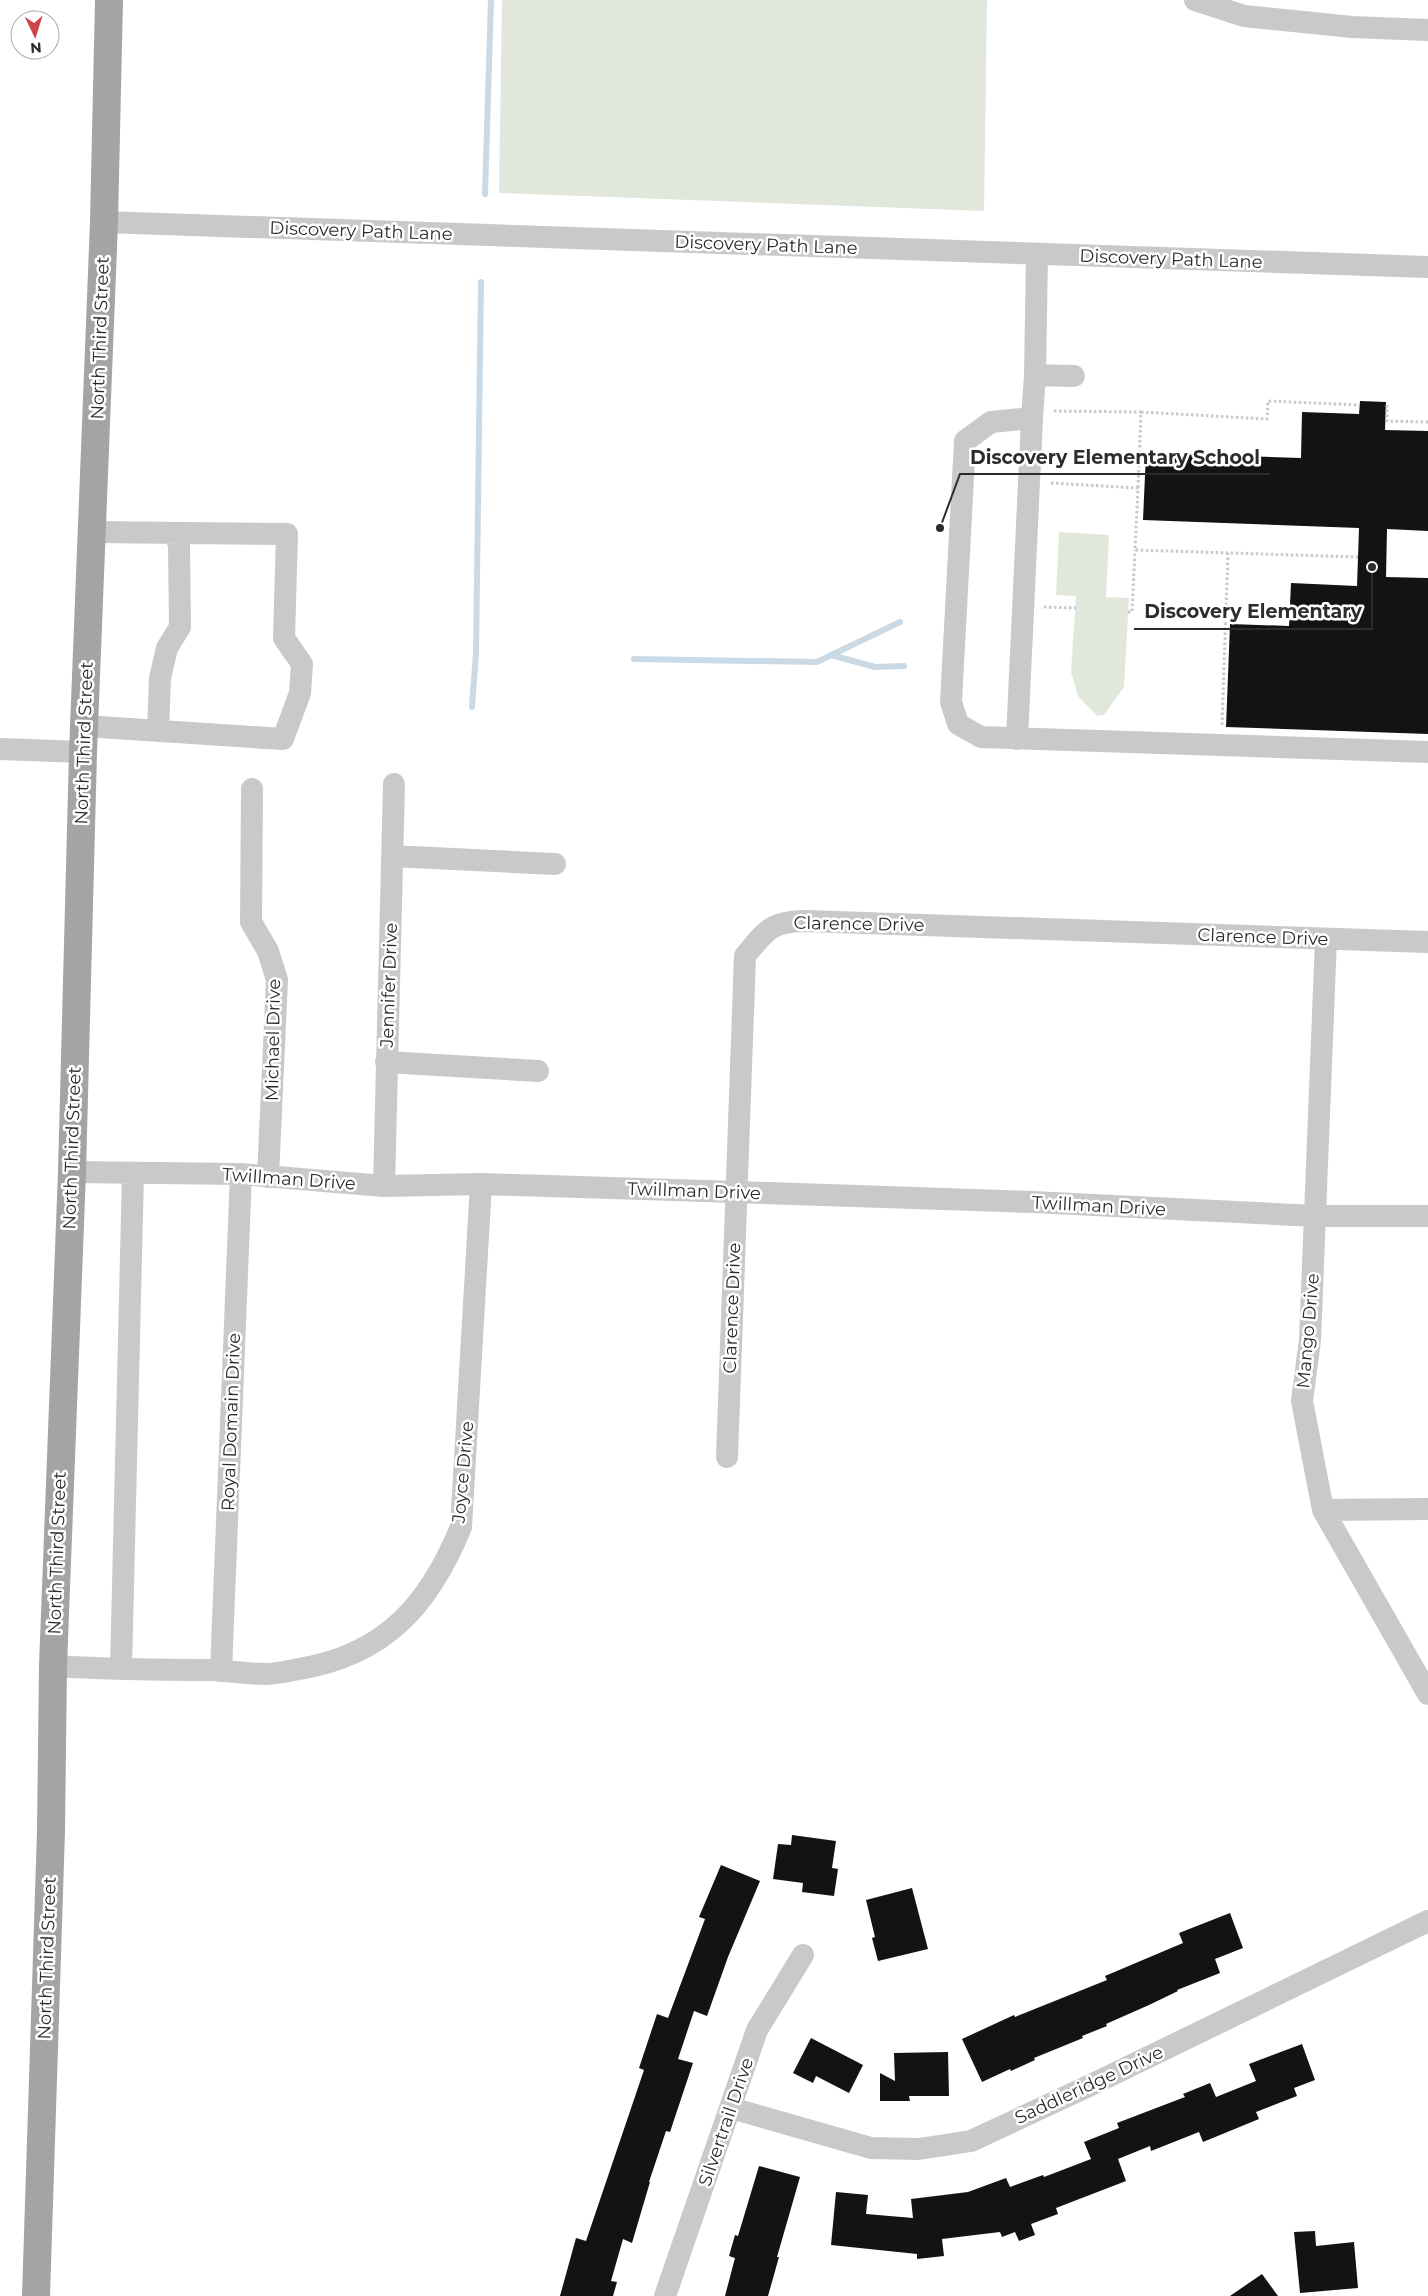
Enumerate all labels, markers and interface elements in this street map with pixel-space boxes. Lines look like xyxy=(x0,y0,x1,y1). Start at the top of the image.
north arrow xyxy=(10,10,60,60)
text: N xyxy=(30,39,42,57)
street label: Discovery Path Lane xyxy=(269,217,453,245)
street label: Discovery Path Lane xyxy=(674,231,858,259)
street label: Discovery Path Lane xyxy=(1079,245,1263,273)
street label: North Third Street xyxy=(86,256,114,420)
callout: Discovery Elementary School xyxy=(960,440,1270,474)
text: Discovery Elementary School xyxy=(970,446,1260,469)
callout: Discovery Elementary xyxy=(1134,595,1372,629)
text: Discovery Elementary xyxy=(1144,600,1362,623)
street label: North Third Street xyxy=(70,661,98,825)
street label: Clarence Drive xyxy=(793,912,925,936)
street label: Jennifer Drive xyxy=(376,922,402,1049)
street label: Clarence Drive xyxy=(1197,924,1329,950)
street label: Michael Drive xyxy=(261,979,285,1101)
street label: North Third Street xyxy=(58,1066,86,1230)
street label: Twillman Drive xyxy=(221,1163,357,1195)
street label: Twillman Drive xyxy=(627,1178,761,1204)
street label: Twillman Drive xyxy=(1032,1192,1167,1220)
street label: Clarence Drive xyxy=(719,1242,745,1374)
street label: Mango Drive xyxy=(1292,1272,1324,1389)
street label: Royal Domain Drive xyxy=(217,1332,245,1512)
street label: Joyce Drive xyxy=(447,1420,478,1525)
street label: North Third Street xyxy=(43,1471,71,1635)
street label: North Third Street xyxy=(33,1876,61,2040)
street label: Saddleridge Drive xyxy=(1011,2041,1167,2129)
street label: Silvertrail Drive xyxy=(694,2055,758,2189)

